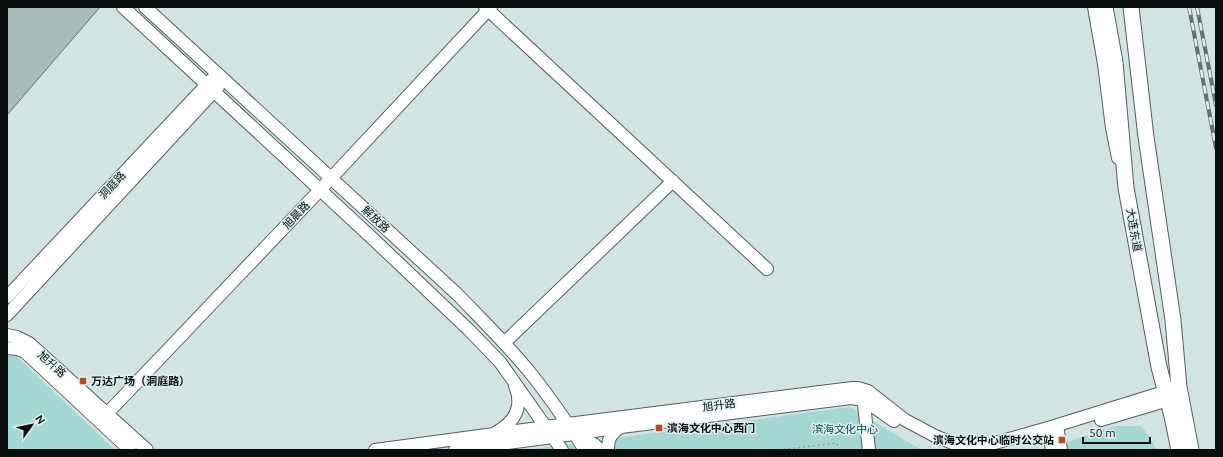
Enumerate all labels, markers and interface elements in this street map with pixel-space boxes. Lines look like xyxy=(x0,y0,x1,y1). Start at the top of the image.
street label: 洞庭路 xyxy=(96,169,128,201)
street label: 旭晨路 xyxy=(280,199,312,231)
street label: 解放路 xyxy=(360,203,392,235)
street label: 大连东道 xyxy=(1124,207,1144,253)
street label: 旭升路 xyxy=(36,349,68,379)
place label: 万达广场（洞庭路） xyxy=(91,375,190,387)
marker: 万达广场（洞庭路） xyxy=(78,376,88,386)
street label: 旭升路 xyxy=(702,397,736,413)
north arrow xyxy=(12,405,52,445)
text: N xyxy=(33,413,48,426)
scale bar xyxy=(1083,419,1150,445)
place label: 滨海文化中心西门 xyxy=(667,422,755,434)
marker: 滨海文化中心西门 xyxy=(654,423,664,433)
park label: 滨海文化中心 xyxy=(812,423,878,435)
text: 50 m xyxy=(1089,426,1116,439)
place label: 滨海文化中心临时公交站 xyxy=(933,434,1054,446)
marker: 滨海文化中心临时公交站 xyxy=(1057,435,1067,445)

